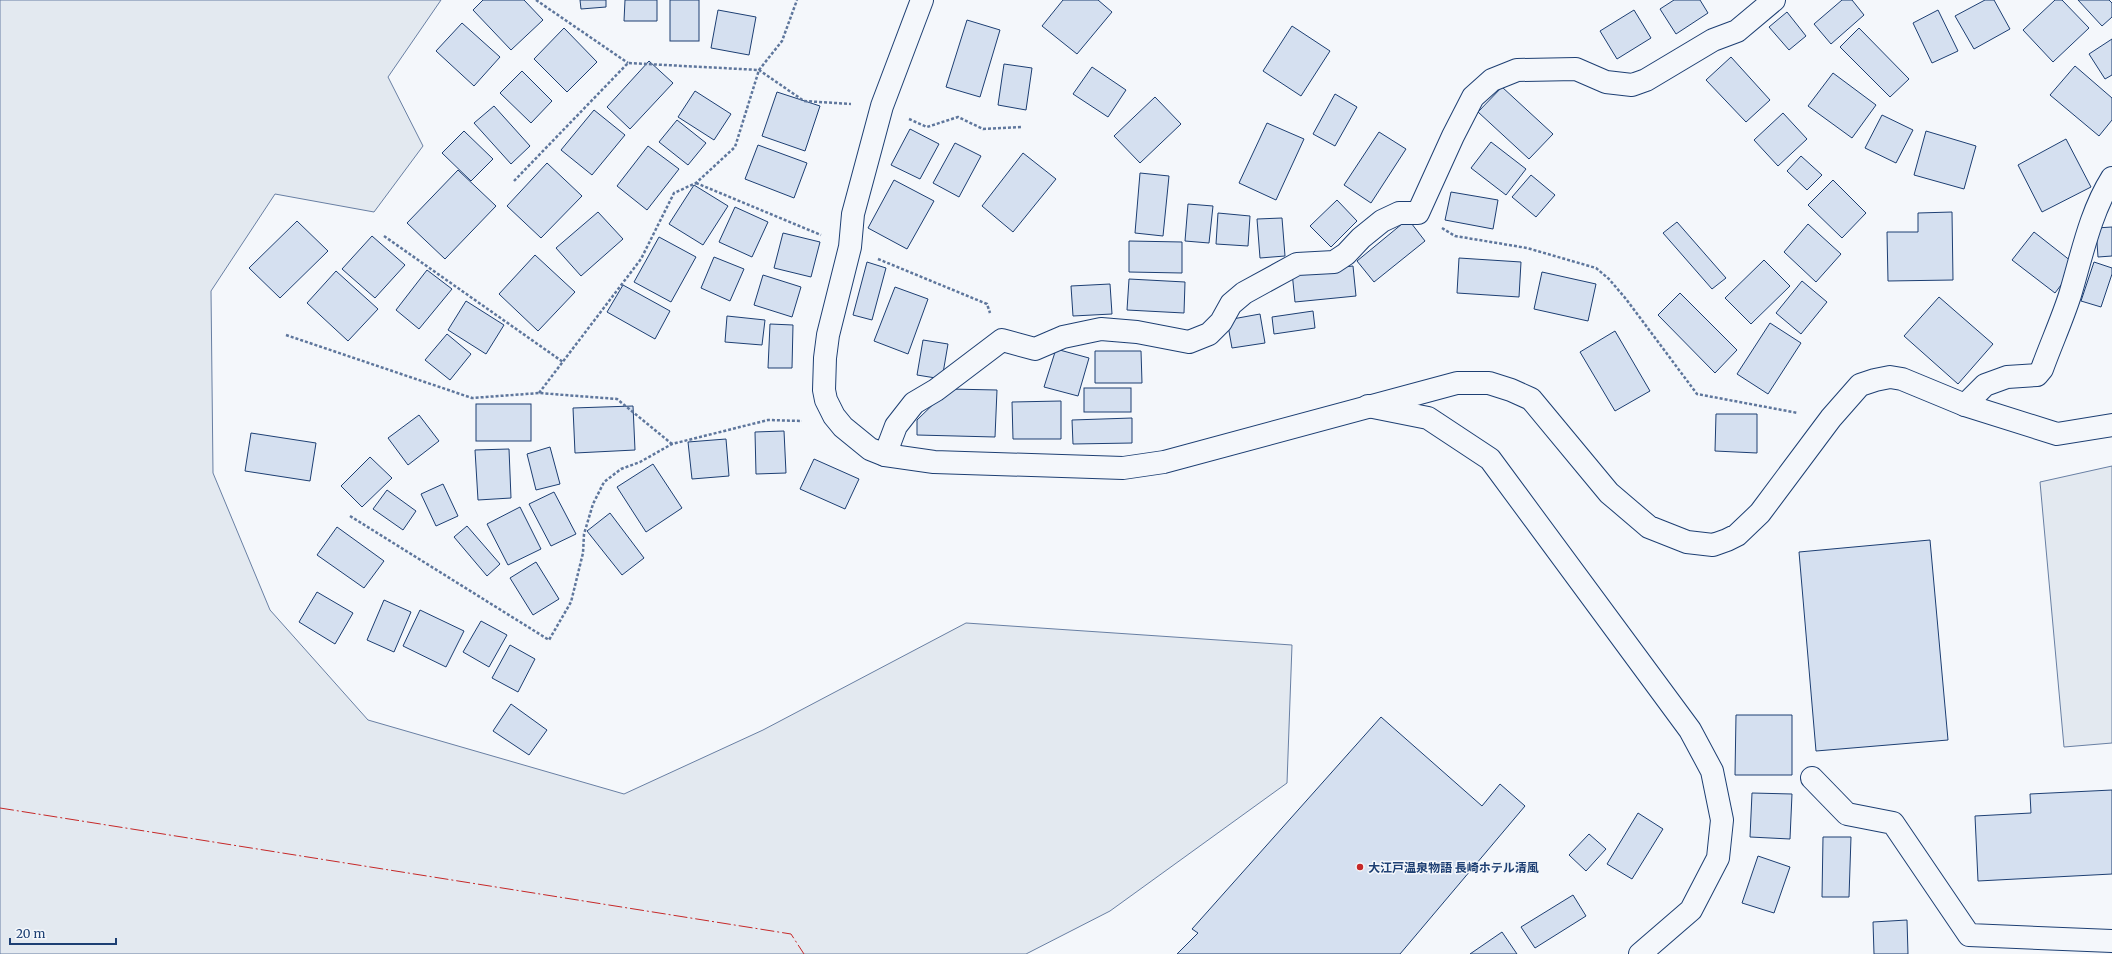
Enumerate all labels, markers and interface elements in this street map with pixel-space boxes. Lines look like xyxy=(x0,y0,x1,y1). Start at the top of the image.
place label: 大江戸温泉物語 長崎ホテル清風 xyxy=(1368,860,1539,875)
marker: 大江戸温泉物語 長崎ホテル清風 xyxy=(1355,862,1365,872)
scale bar xyxy=(10,920,116,946)
text: 20 m xyxy=(16,926,45,941)

